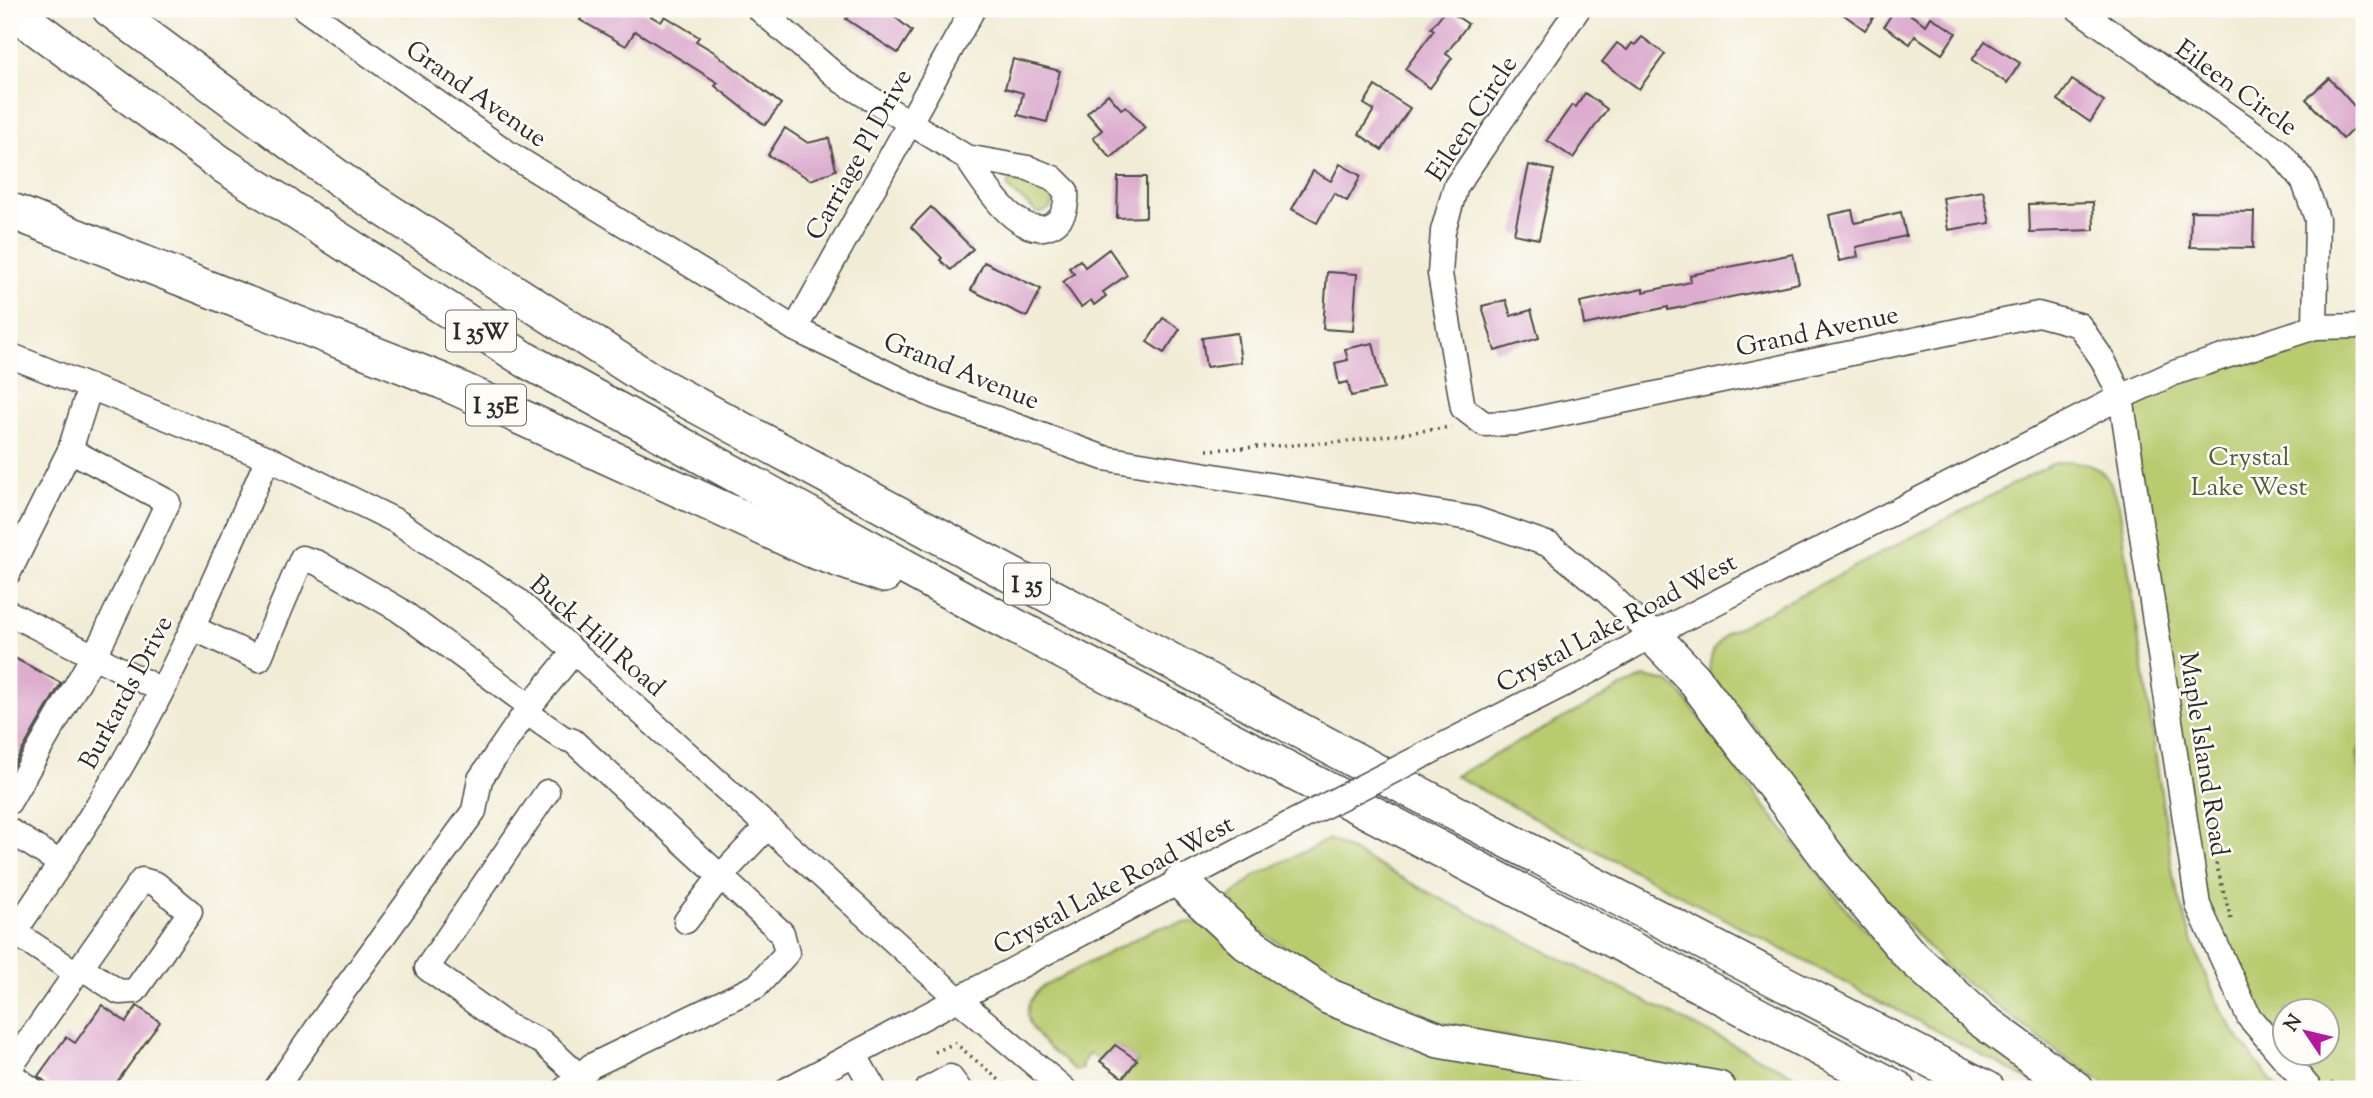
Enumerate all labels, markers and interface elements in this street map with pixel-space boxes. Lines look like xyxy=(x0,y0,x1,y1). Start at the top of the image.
street label: Eileen Circle xyxy=(2167,32,2304,146)
street label: Grand Avenue xyxy=(397,33,554,158)
street label: Eileen Circle xyxy=(1418,49,1528,190)
street label: Carriage Pl Drive xyxy=(798,63,923,248)
street label: Grand Avenue xyxy=(1733,297,1902,368)
road number: I 35W xyxy=(446,310,516,352)
street label: Grand Avenue xyxy=(878,324,1045,420)
road number: I 35E xyxy=(466,384,526,426)
park label: Crystal Lake West xyxy=(2191,440,2307,507)
street label: Crystal Lake Road West xyxy=(1490,545,1744,703)
road number: I 35 xyxy=(1004,564,1050,604)
street label: Buck Hill Road xyxy=(520,567,673,707)
street label: Burkards Drive xyxy=(71,610,183,777)
street label: Maple Island Road xyxy=(2168,650,2237,859)
street label: Crystal Lake Road West xyxy=(987,807,1241,965)
north arrow xyxy=(2272,996,2342,1066)
text: N xyxy=(2279,1010,2310,1038)

